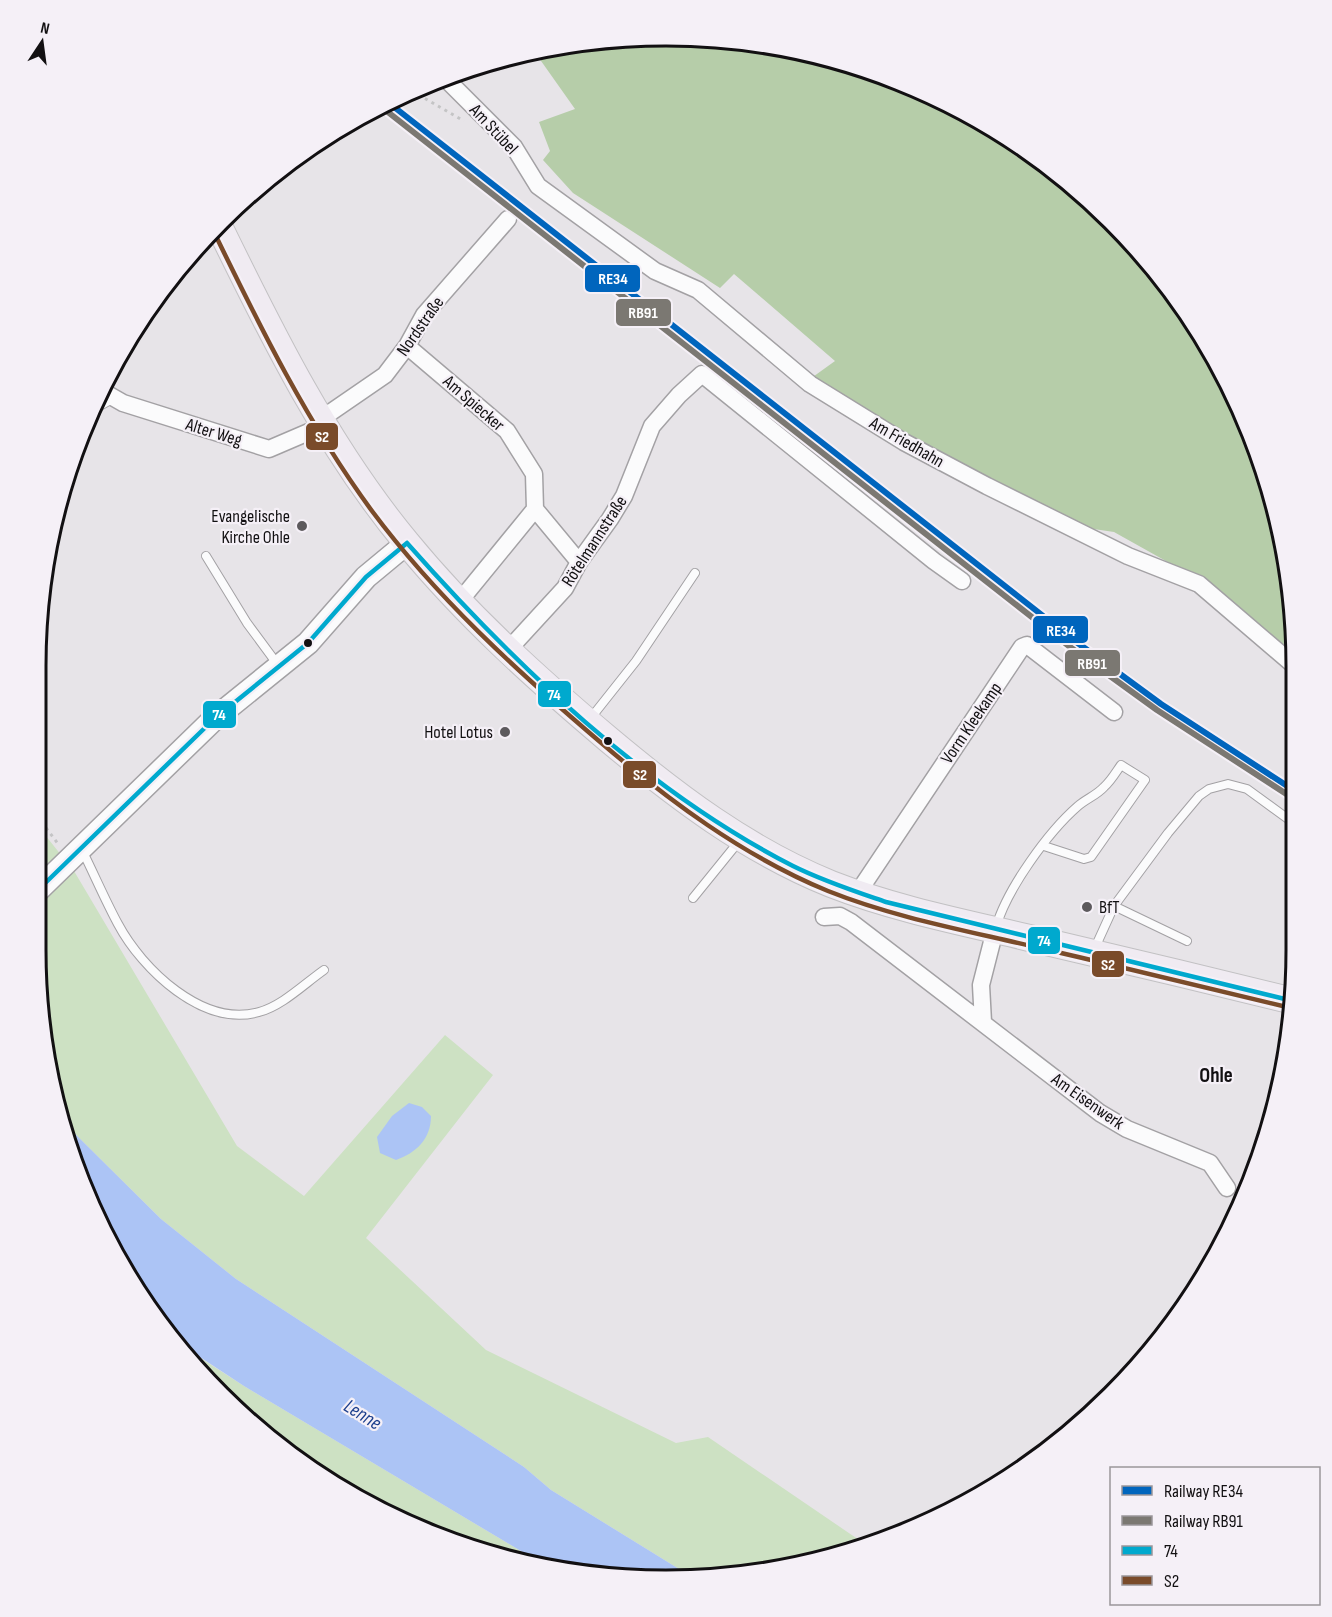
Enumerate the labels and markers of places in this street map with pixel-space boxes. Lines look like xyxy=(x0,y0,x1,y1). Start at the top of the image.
place label: Evangelische Kirche Ohle xyxy=(211,506,290,548)
marker: Evangelische Kirche Ohle xyxy=(295,519,309,533)
unlabelled marker xyxy=(302,637,314,649)
place label: Hotel Lotus xyxy=(424,722,493,743)
marker: Hotel Lotus xyxy=(498,725,512,739)
unlabelled marker xyxy=(602,735,614,747)
place label: BfT xyxy=(1099,897,1120,918)
marker: BfT xyxy=(1080,900,1094,914)

